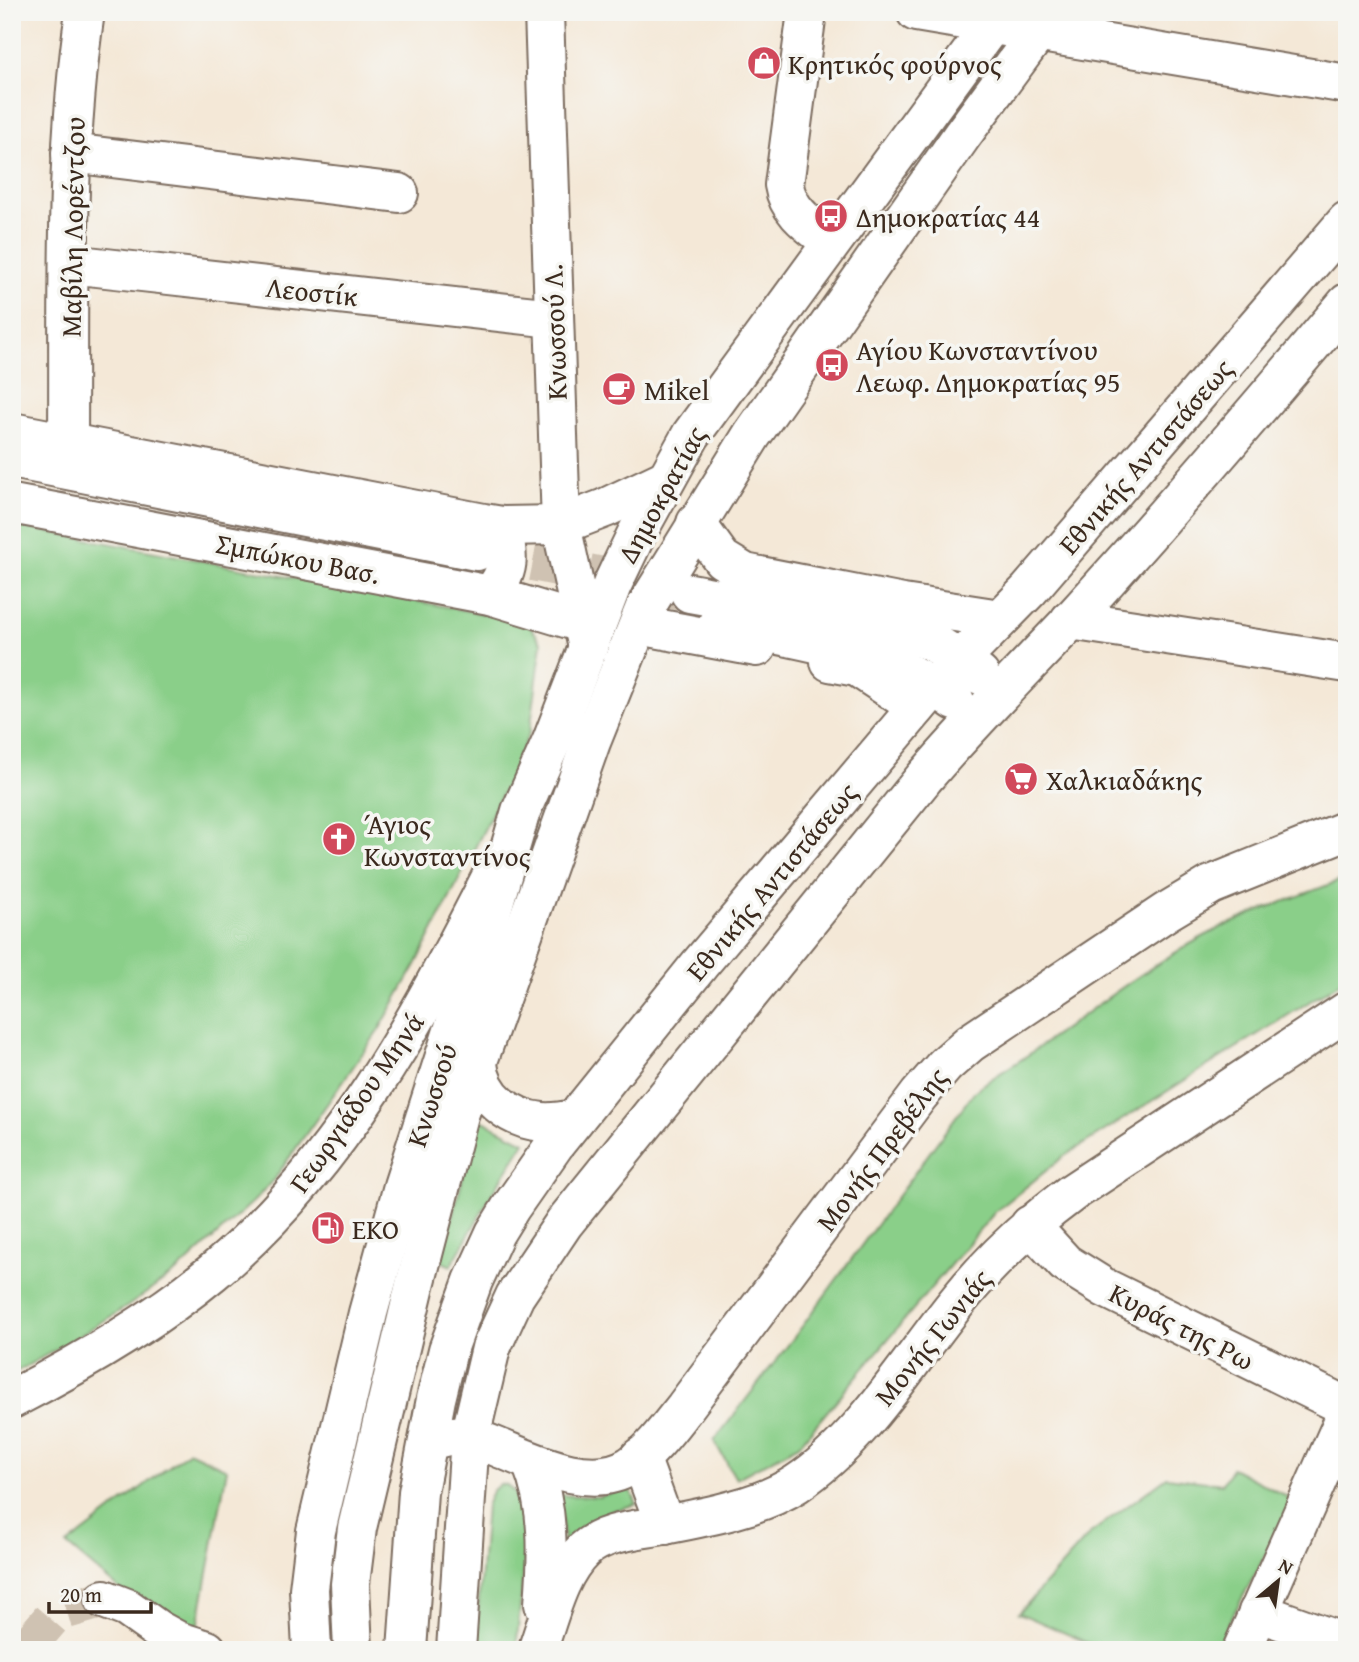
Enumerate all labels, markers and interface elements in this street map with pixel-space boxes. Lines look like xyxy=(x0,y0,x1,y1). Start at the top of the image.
place label: Κρητικός φούρνος xyxy=(788,43,1002,84)
shop icon: Κρητικός φούρνος xyxy=(745,44,783,82)
street label: Μαβίλη Λορέντζου xyxy=(50,116,94,338)
place label: Δημοκρατίας 44 xyxy=(856,196,1040,237)
bus stop icon: Δημοκρατίας 44 xyxy=(812,197,850,235)
street label: Κνωσσού Λ. xyxy=(531,263,577,401)
street label: Λεοστίκ xyxy=(264,266,361,316)
place label: Αγίου Κωνσταντίνου Λεωφ. Δημοκρατίας 95 xyxy=(856,329,1120,402)
bus stop icon: Αγίου Κωνσταντίνου Λεωφ. Δημοκρατίας 95 xyxy=(813,346,851,384)
street label: Εθνικής Αντιστάσεως xyxy=(1048,349,1242,563)
place label: Mikel xyxy=(644,369,710,410)
cafe icon: Mikel xyxy=(600,370,638,408)
street label: Δημοκρατίας xyxy=(606,418,716,570)
street label: Σμπώκου Βασ. xyxy=(213,522,383,594)
place label: Χαλκιαδάκης xyxy=(1046,759,1202,800)
supermarket icon: Χαλκιαδάκης xyxy=(1002,760,1040,798)
street label: Εθνικής Αντιστάσεως xyxy=(676,773,867,989)
place label: Άγιος Κωνσταντίνος xyxy=(364,803,531,876)
church icon: Άγιος Κωνσταντίνος xyxy=(320,820,358,858)
street label: Γεωργιάδου Μηνά xyxy=(278,1003,434,1201)
street label: Κνωσσού xyxy=(395,1038,467,1152)
street label: Μονής Πρεβέλης xyxy=(805,1058,957,1240)
place label: EKO xyxy=(352,1208,399,1249)
fuel station icon: EKO xyxy=(309,1209,347,1247)
street label: Μονής Γωνιάς xyxy=(864,1260,1000,1414)
street label: Κυράς της Ρω xyxy=(1103,1272,1261,1380)
north arrow xyxy=(1244,1546,1314,1616)
text: N xyxy=(1274,1551,1299,1582)
scale bar xyxy=(49,1571,150,1615)
text: 20 m xyxy=(60,1579,102,1610)

